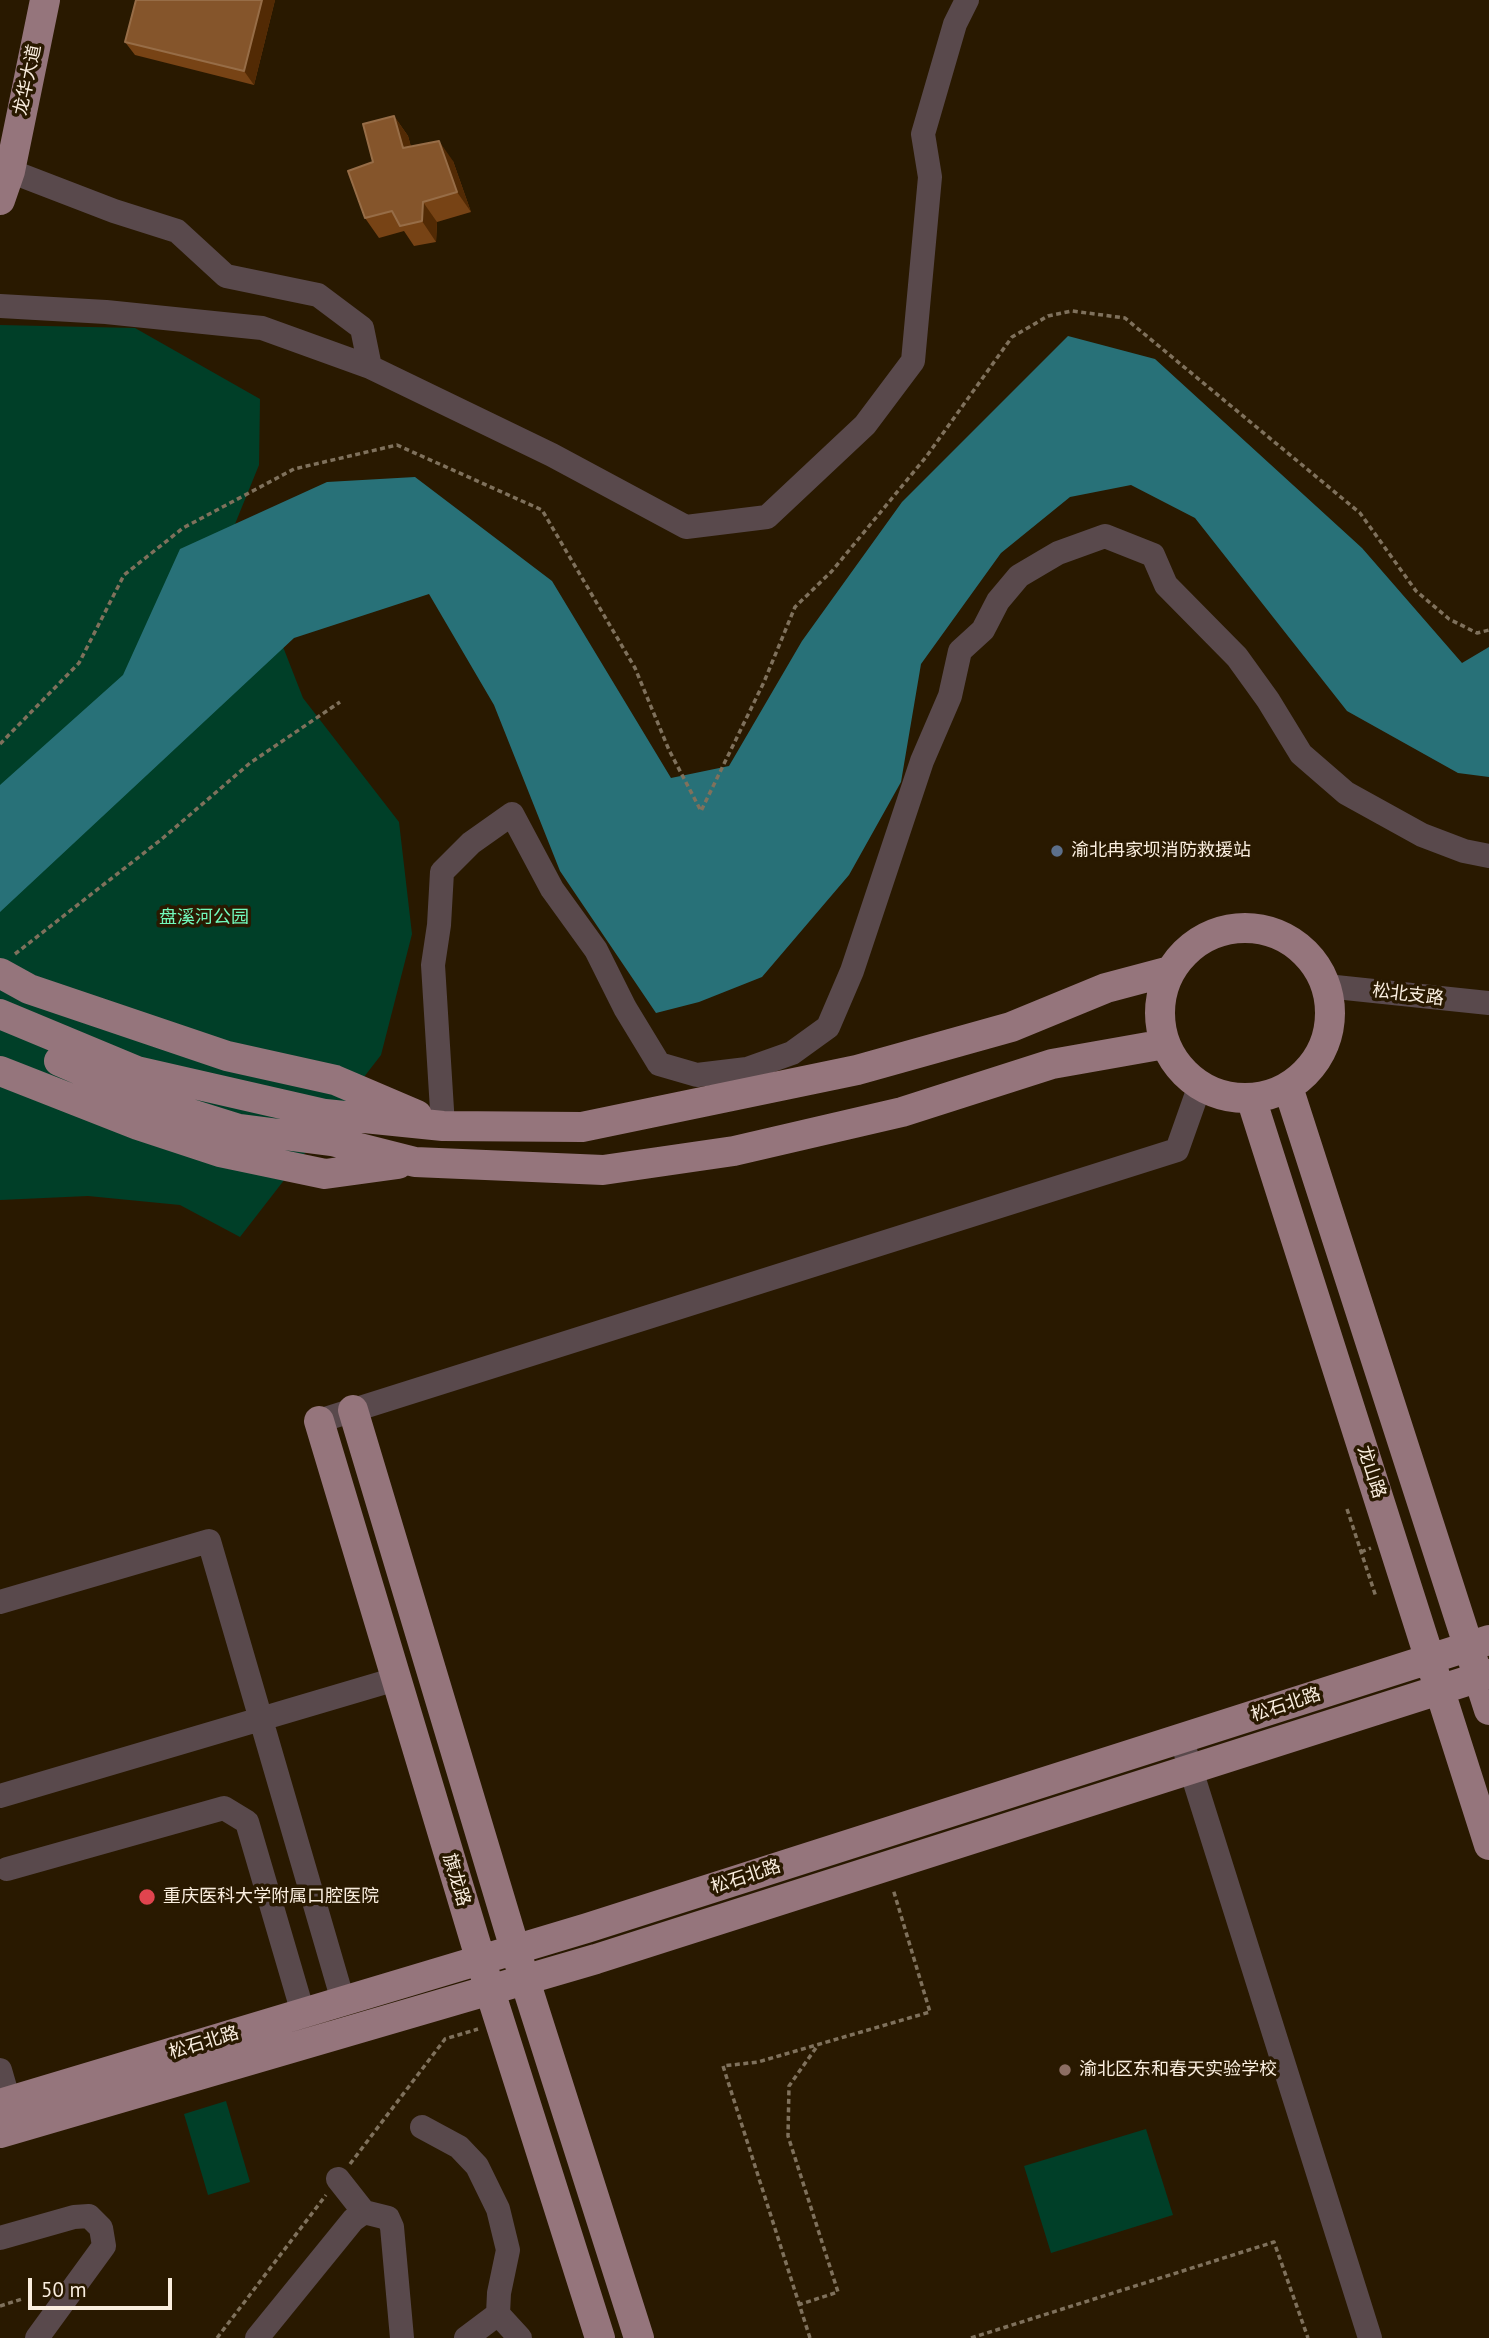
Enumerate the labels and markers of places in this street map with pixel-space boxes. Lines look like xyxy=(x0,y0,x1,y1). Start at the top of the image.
place label: 渝北冉家坝消防救援站 xyxy=(1071,840,1251,862)
marker: 渝北冉家坝消防救援站 xyxy=(1049,843,1065,859)
place label: 重庆医科大学附属口腔医院 xyxy=(163,1886,379,1908)
marker: 重庆医科大学附属口腔医院 xyxy=(137,1887,157,1907)
place label: 渝北区东和春天实验学校 xyxy=(1079,2059,1277,2081)
marker: 渝北区东和春天实验学校 xyxy=(1057,2062,1073,2078)

